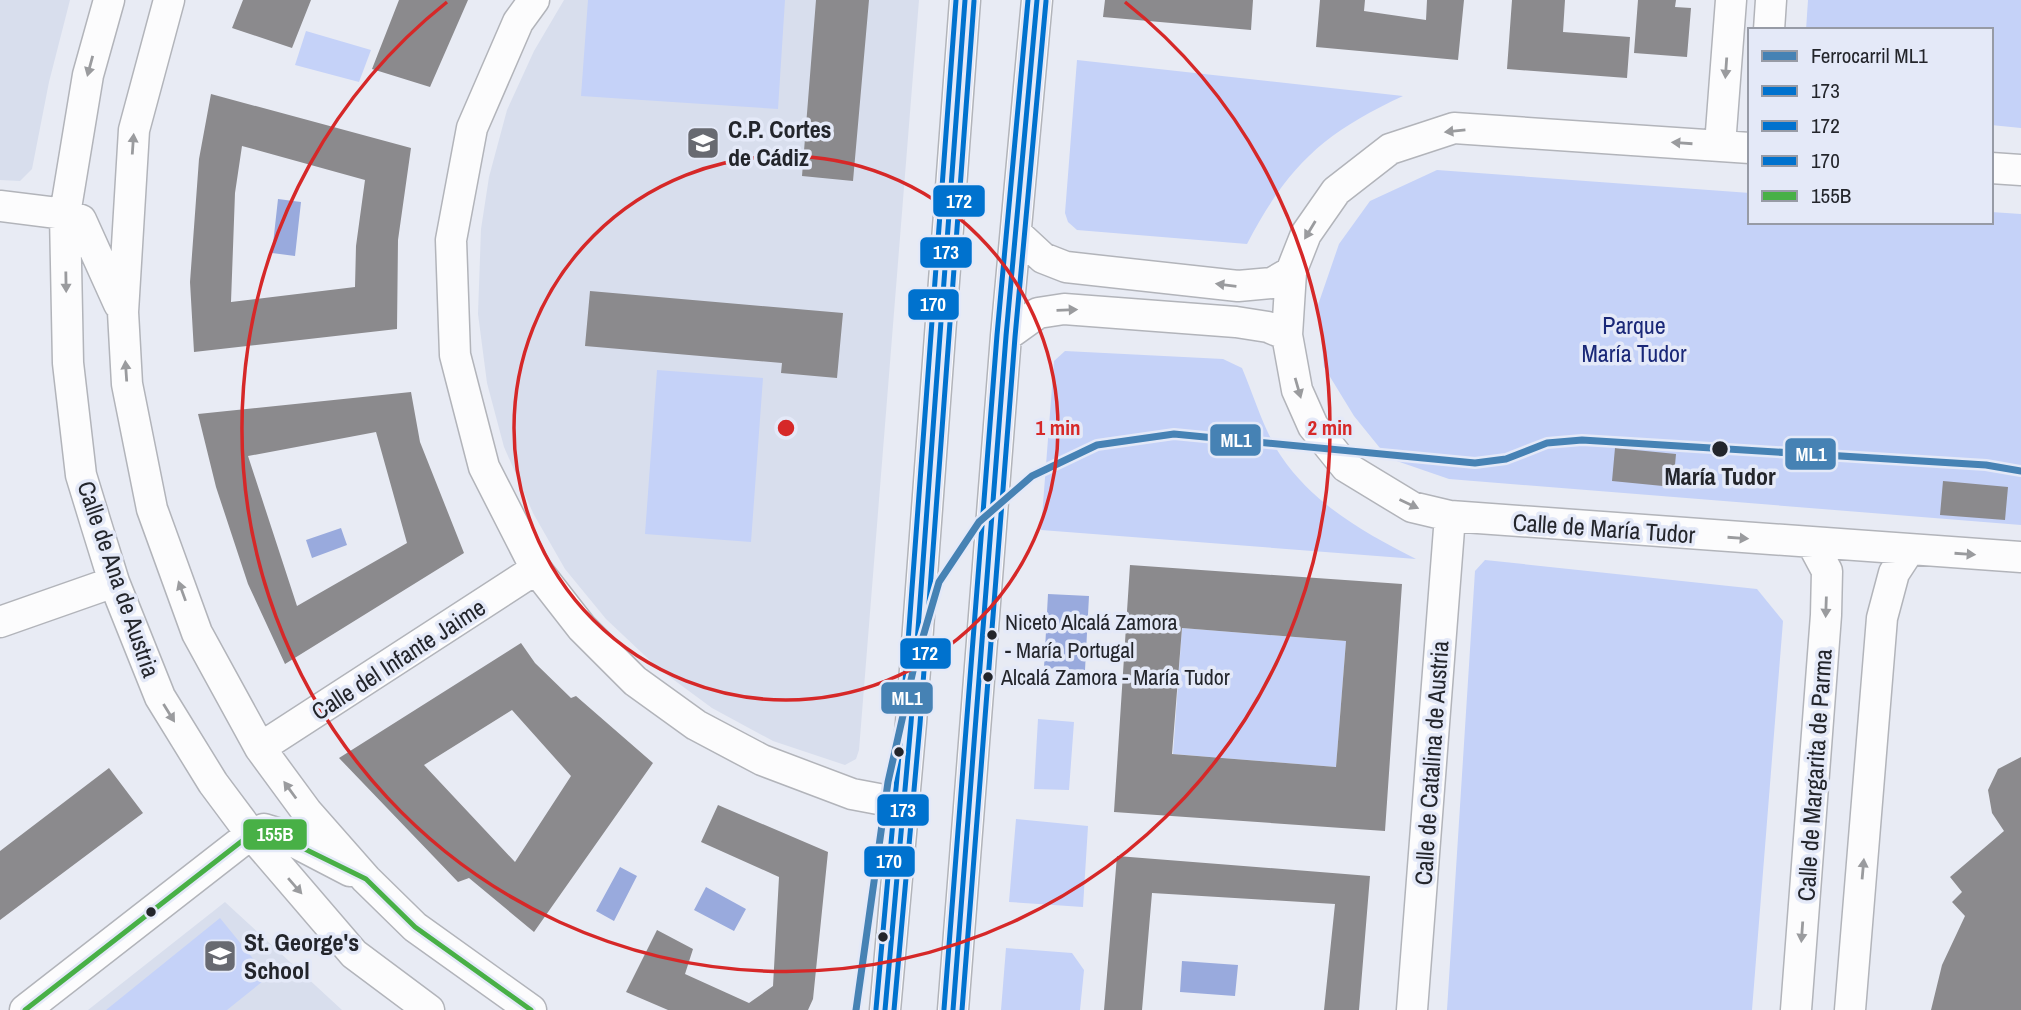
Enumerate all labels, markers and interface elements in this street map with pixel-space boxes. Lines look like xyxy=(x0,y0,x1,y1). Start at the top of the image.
legend xyxy=(1748,28,1993,224)
text: Ferrocarril ML1 xyxy=(1811,41,1928,70)
one-way arrow xyxy=(85,55,95,76)
one-way arrow xyxy=(1720,57,1731,79)
text: 173 xyxy=(1811,76,1840,105)
text: 172 xyxy=(1811,111,1840,140)
place label: C.P. Cortes de Cádiz xyxy=(728,113,832,173)
school or university icon: C.P. Cortes de Cádiz xyxy=(684,124,722,162)
one-way arrow xyxy=(1444,125,1466,136)
one-way arrow xyxy=(128,133,139,155)
one-way arrow xyxy=(1671,137,1693,148)
text: 170 xyxy=(1811,146,1840,175)
text: 155B xyxy=(1811,181,1851,210)
line badge: 172 xyxy=(932,184,986,218)
text: 172 xyxy=(946,188,972,214)
one-way arrow xyxy=(1303,220,1316,239)
line badge: 173 xyxy=(919,236,973,269)
text: 173 xyxy=(933,239,959,265)
one-way arrow xyxy=(60,271,72,293)
one-way arrow xyxy=(1214,279,1236,290)
line badge: 170 xyxy=(907,288,960,321)
text: 170 xyxy=(920,291,946,317)
one-way arrow xyxy=(1056,304,1078,315)
park label: Parque María Tudor xyxy=(1581,309,1687,369)
one-way arrow xyxy=(121,360,132,382)
one-way arrow xyxy=(1293,378,1303,399)
text: 1 min xyxy=(1036,413,1080,442)
text: 2 min xyxy=(1308,413,1352,442)
centre of rings xyxy=(774,416,798,440)
line badge: ML1 xyxy=(1209,423,1262,457)
text: ML1 xyxy=(1220,427,1252,453)
line badge: ML1 xyxy=(1784,437,1837,471)
marker: María Tudor xyxy=(1710,439,1730,459)
text: ML1 xyxy=(1795,441,1827,467)
place label: María Tudor xyxy=(1664,460,1776,492)
street label: Calle de Ana de Austria xyxy=(70,477,168,682)
one-way arrow xyxy=(1399,498,1419,510)
street label: Calle de María Tudor xyxy=(1512,506,1697,550)
one-way arrow xyxy=(1727,532,1749,543)
one-way arrow xyxy=(1954,549,1976,560)
one-way arrow xyxy=(176,581,187,602)
street label: Calle del Infante Jaime xyxy=(305,591,491,727)
one-way arrow xyxy=(1820,597,1831,619)
place label: Niceto Alcalá Zamora - María Portugal xyxy=(1005,607,1177,665)
marker: Niceto Alcalá Zamora - María Portugal xyxy=(985,628,999,642)
line badge: 172 xyxy=(899,637,952,670)
text: 172 xyxy=(912,640,938,666)
street label: Calle de Catalina de Austria xyxy=(1406,640,1456,886)
street label: Calle de Margarita de Parma xyxy=(1789,648,1839,902)
place label: Alcalá Zamora - María Tudor xyxy=(1000,662,1230,692)
marker: Alcalá Zamora - María Tudor xyxy=(981,670,995,684)
line badge: ML1 xyxy=(880,681,934,715)
text: ML1 xyxy=(891,685,923,711)
one-way arrow xyxy=(163,703,176,722)
unlabelled marker xyxy=(892,745,906,759)
one-way arrow xyxy=(284,781,298,799)
line badge: 173 xyxy=(876,793,930,827)
text: 173 xyxy=(890,797,916,823)
line badge: 155B xyxy=(242,818,308,851)
text: 155B xyxy=(256,821,294,847)
line badge: 170 xyxy=(863,845,916,878)
text: 170 xyxy=(876,848,902,874)
one-way arrow xyxy=(1858,858,1869,880)
one-way arrow xyxy=(287,877,303,895)
unlabelled marker xyxy=(144,905,158,919)
one-way arrow xyxy=(1796,921,1807,943)
place label: St. George's School xyxy=(244,926,359,986)
unlabelled marker xyxy=(876,930,890,944)
school or university icon: St. George's School xyxy=(201,937,239,975)

